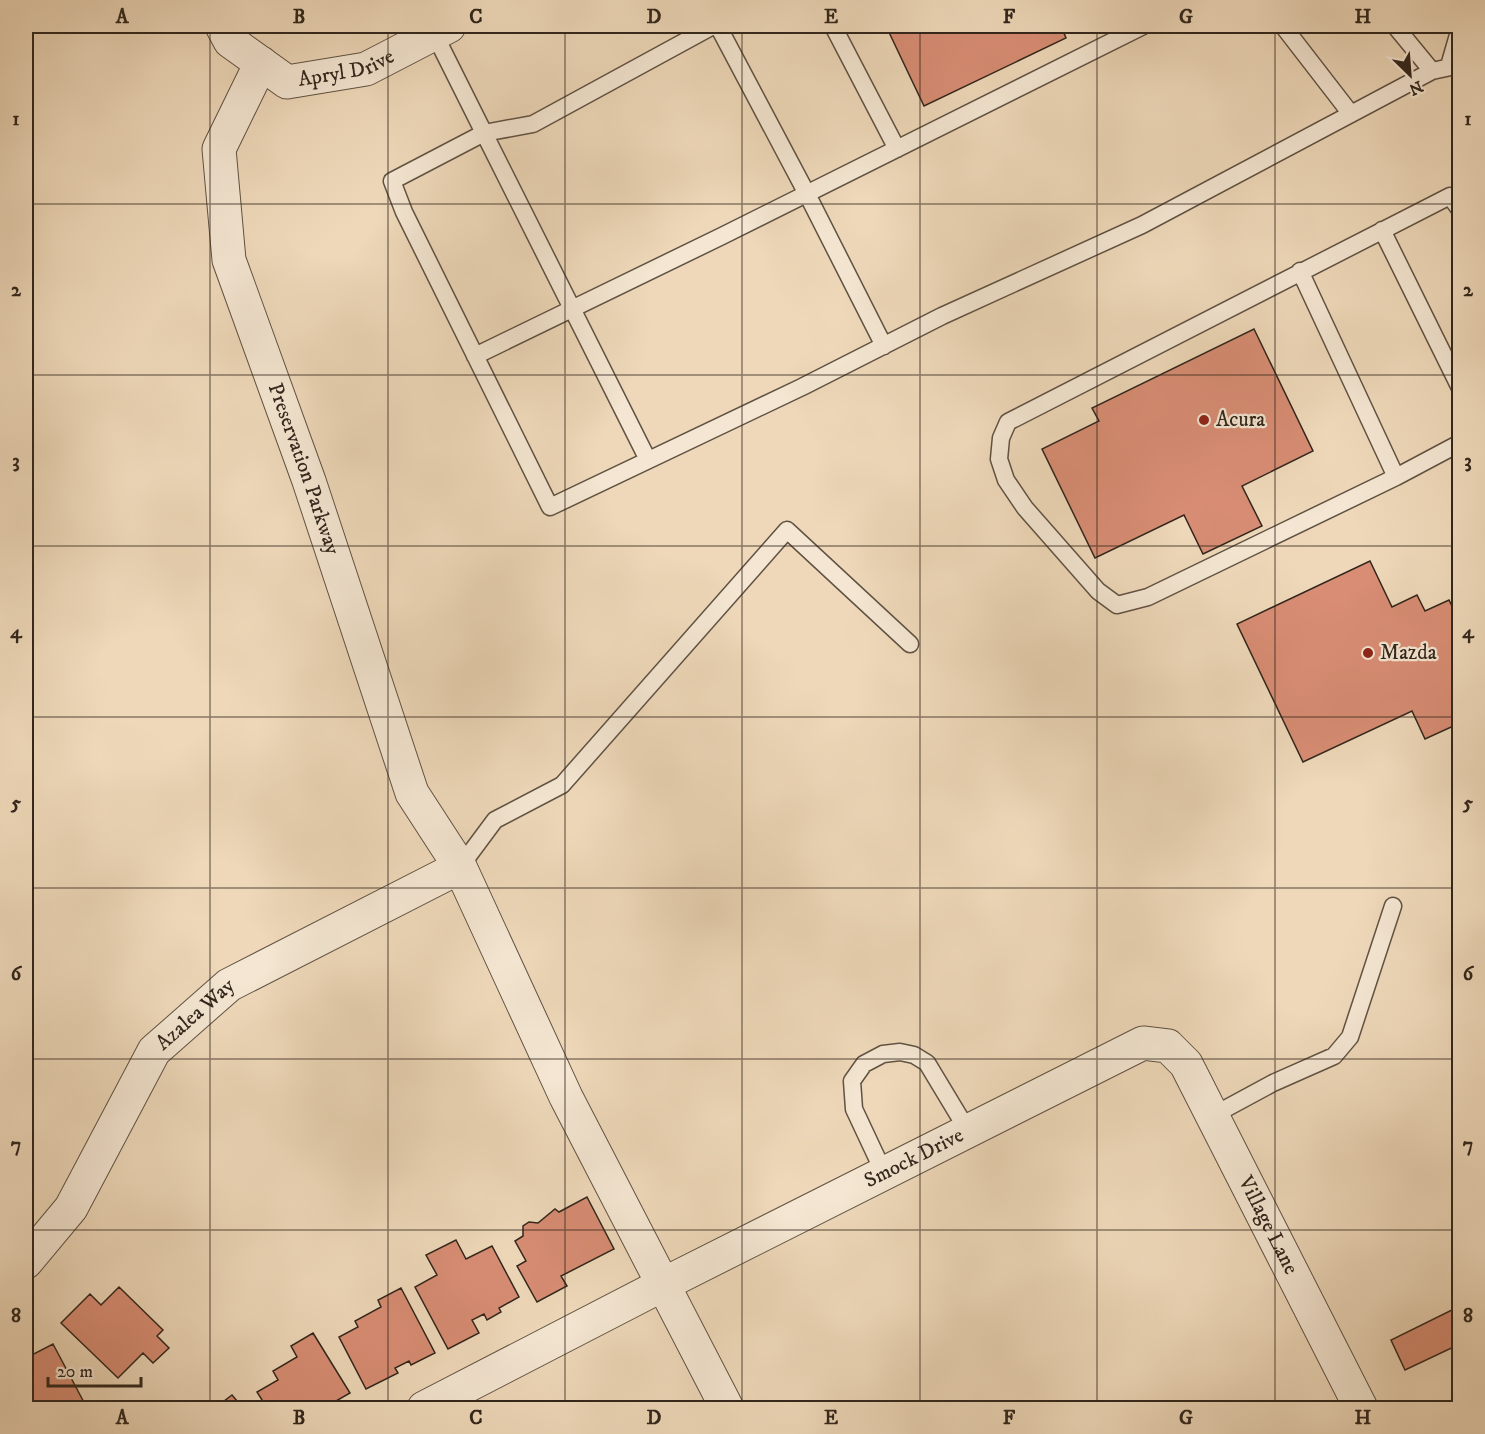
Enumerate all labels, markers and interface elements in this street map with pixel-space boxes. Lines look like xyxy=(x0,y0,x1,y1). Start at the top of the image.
text: A xyxy=(115,5,130,30)
text: B xyxy=(293,5,305,30)
text: C xyxy=(469,5,483,30)
text: D xyxy=(647,5,662,30)
text: E xyxy=(824,5,838,30)
text: F xyxy=(1003,5,1016,30)
text: G xyxy=(1179,5,1193,30)
text: H xyxy=(1355,5,1372,30)
street label: Apryl Drive xyxy=(296,43,399,93)
north arrow xyxy=(1380,45,1440,105)
text: N xyxy=(1406,76,1426,100)
text: 1 xyxy=(12,107,20,132)
text: 1 xyxy=(1464,107,1472,132)
text: 2 xyxy=(11,278,22,303)
text: 2 xyxy=(1463,278,1474,303)
street label: Preservation Parkway xyxy=(262,380,346,559)
place label: Acura xyxy=(1216,407,1265,433)
marker: Acura xyxy=(1197,413,1211,427)
text: 3 xyxy=(12,449,20,474)
text: 3 xyxy=(1464,449,1472,474)
text: 4 xyxy=(10,620,23,645)
text: 4 xyxy=(1462,620,1475,645)
place label: Mazda xyxy=(1380,640,1437,666)
marker: Mazda xyxy=(1361,646,1375,660)
text: 5 xyxy=(10,791,21,816)
text: 5 xyxy=(1462,791,1473,816)
text: 6 xyxy=(11,962,23,987)
text: 6 xyxy=(1463,962,1475,987)
street label: Azalea Way xyxy=(151,972,241,1056)
street label: Smock Drive xyxy=(860,1122,968,1194)
text: 7 xyxy=(11,1133,21,1158)
text: 7 xyxy=(1463,1133,1473,1158)
street label: Village Lane xyxy=(1232,1171,1304,1279)
text: 8 xyxy=(11,1304,21,1329)
text: 8 xyxy=(1463,1304,1473,1329)
scale bar xyxy=(48,1350,141,1388)
text: 20 m xyxy=(57,1361,93,1383)
text: A xyxy=(115,1406,130,1431)
text: B xyxy=(293,1406,305,1431)
text: C xyxy=(469,1406,483,1431)
text: D xyxy=(647,1406,662,1431)
text: E xyxy=(824,1406,838,1431)
text: F xyxy=(1003,1406,1016,1431)
text: G xyxy=(1179,1406,1193,1431)
text: H xyxy=(1355,1406,1372,1431)

